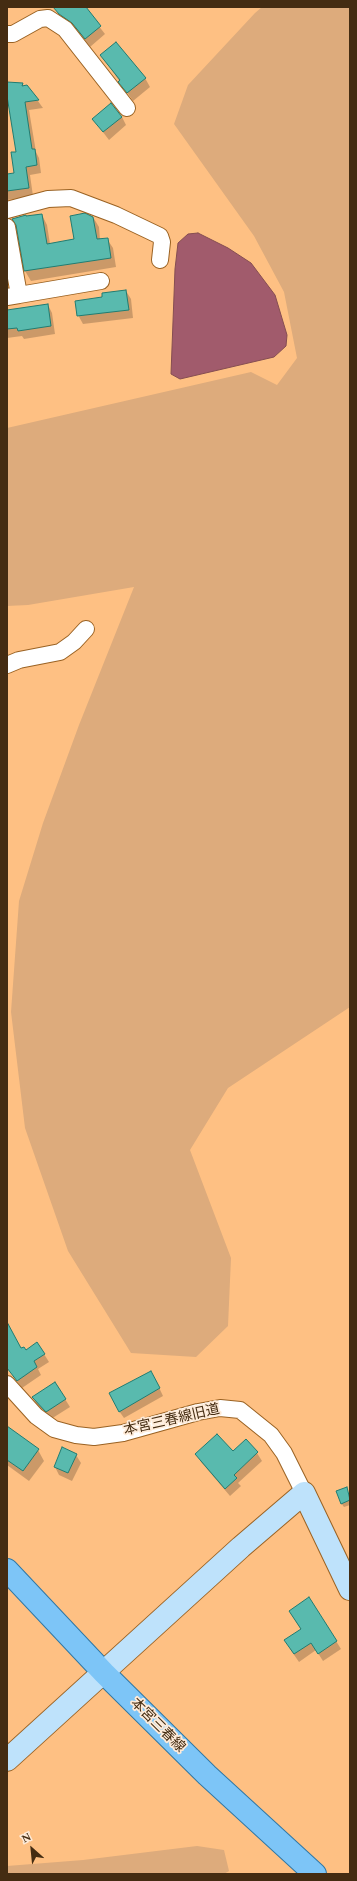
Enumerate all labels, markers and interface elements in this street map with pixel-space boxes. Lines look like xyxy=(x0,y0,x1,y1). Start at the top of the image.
street label: 本宮三春線旧道 xyxy=(122,1402,222,1440)
street label: 本宮三春線 xyxy=(126,1695,188,1757)
text: N xyxy=(18,1828,34,1847)
north arrow xyxy=(12,1829,52,1869)

